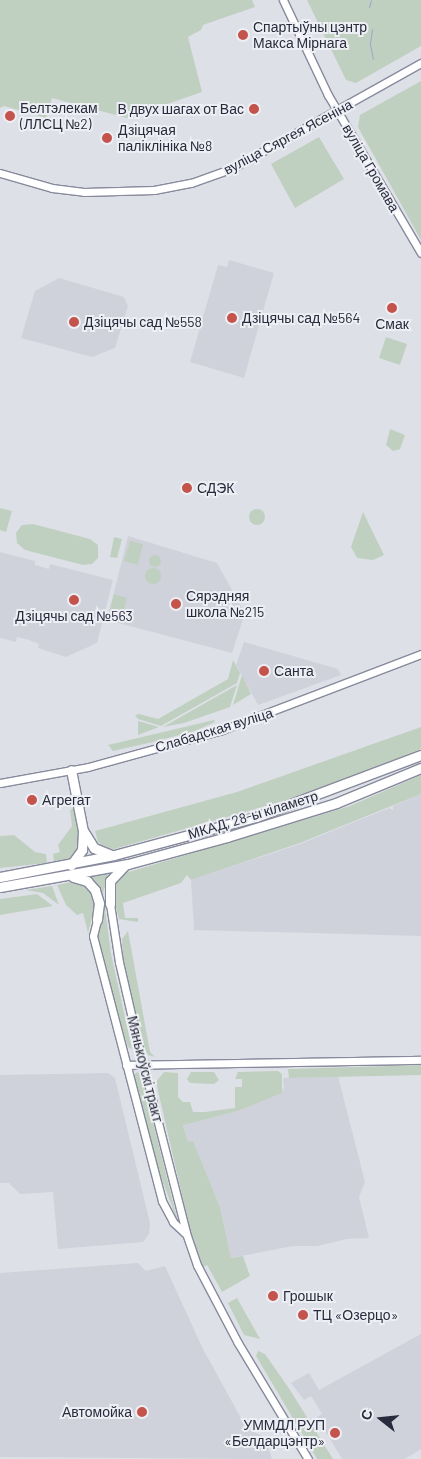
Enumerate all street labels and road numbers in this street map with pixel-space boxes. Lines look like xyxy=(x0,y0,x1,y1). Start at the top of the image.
street label: вуліца Сяргея Ясеніна xyxy=(221,96,355,178)
street label: вуліца Громава xyxy=(339,121,403,215)
street label: Слабадская вуліца xyxy=(153,704,275,756)
street label: МКАД, 28-ы кіламетр xyxy=(186,787,320,843)
street label: Мянькоўскі тракт xyxy=(124,1014,166,1124)

